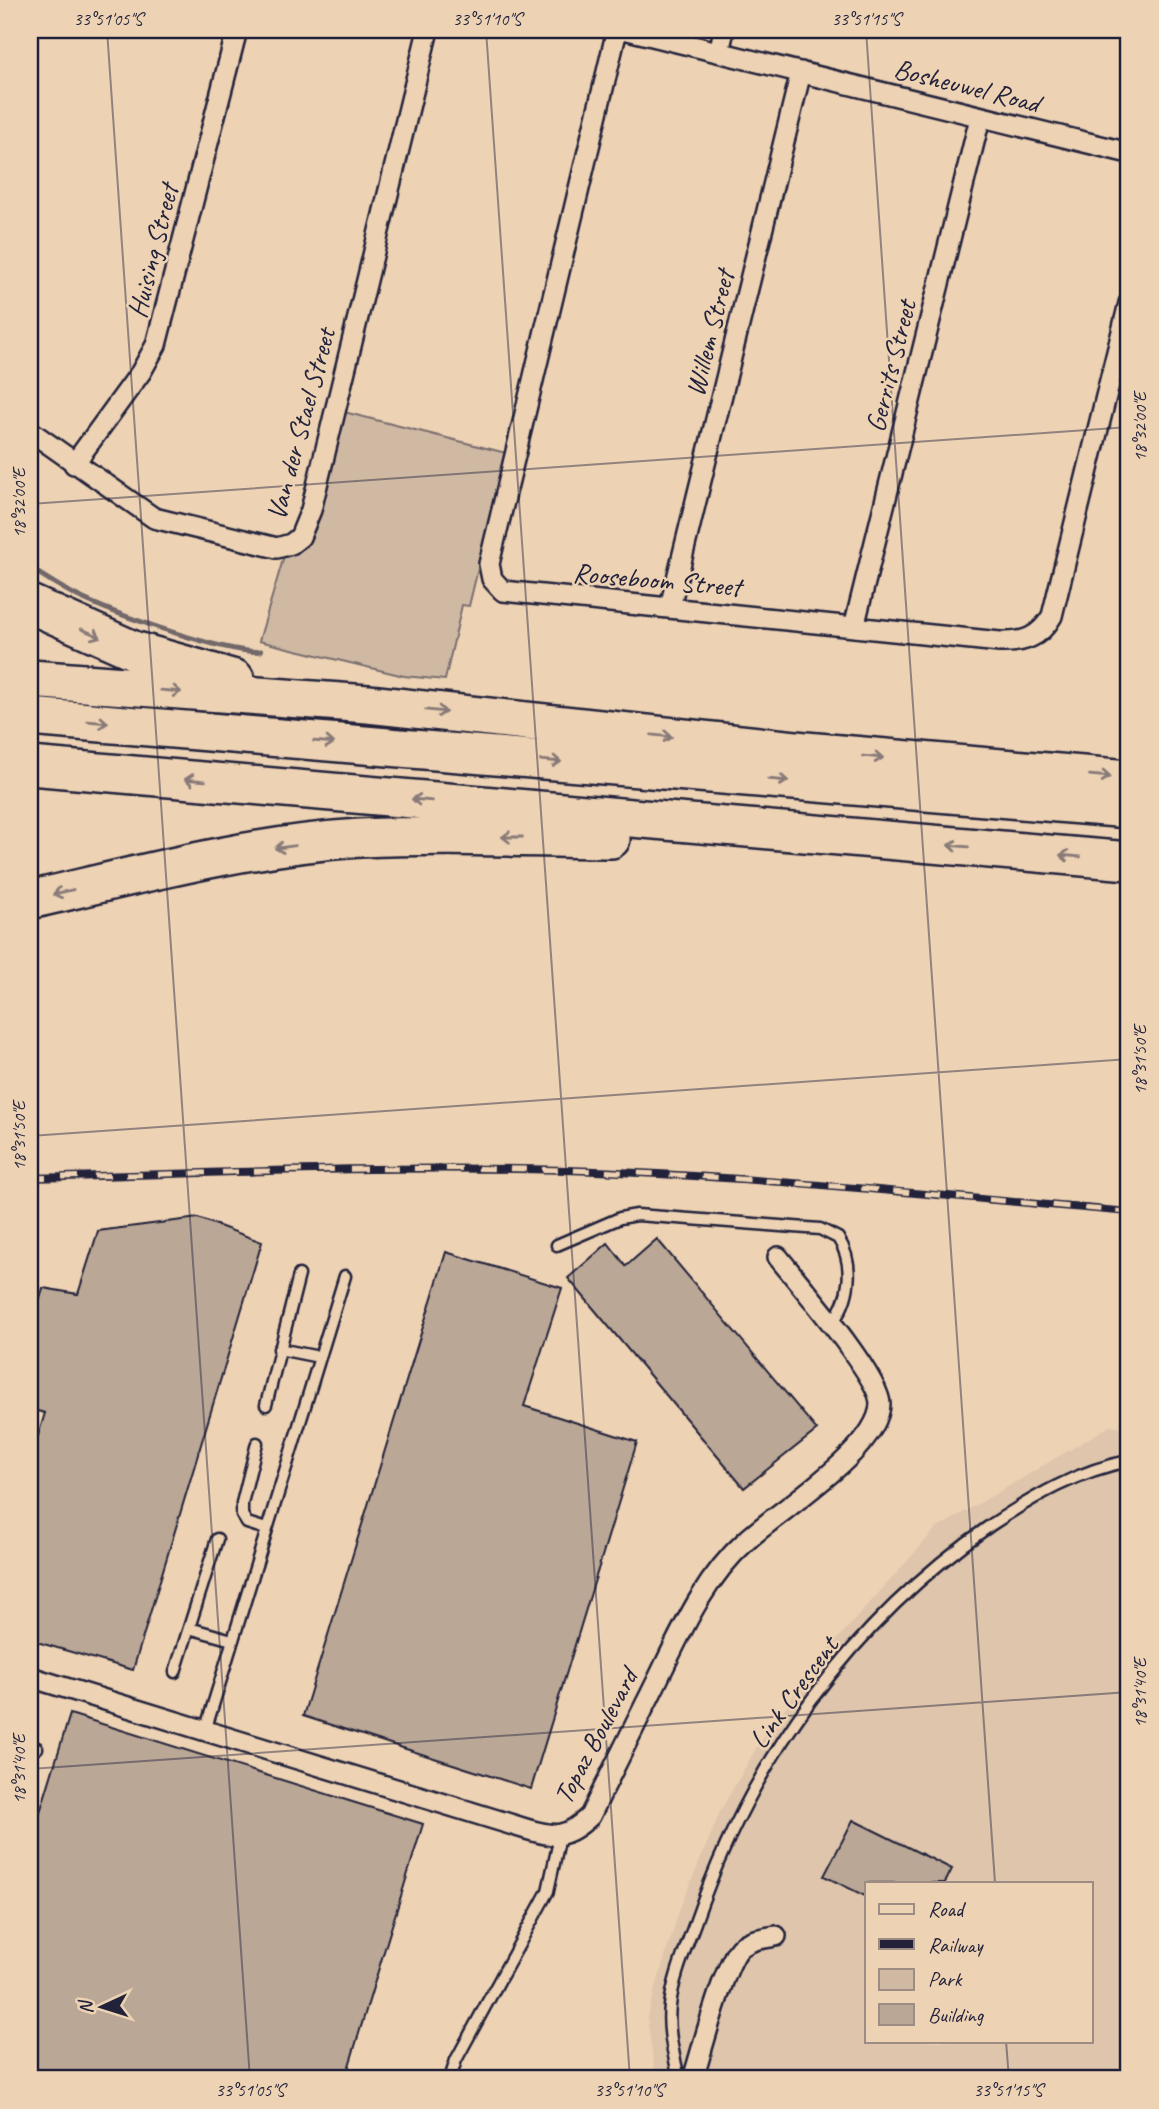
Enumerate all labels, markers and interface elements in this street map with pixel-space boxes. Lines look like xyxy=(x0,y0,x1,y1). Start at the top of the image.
text: 33°51'05"S xyxy=(74,8,146,30)
text: 33°51'10"S xyxy=(453,8,525,30)
text: 33°51'15"S xyxy=(832,8,904,30)
street label: Bosheuwel Road xyxy=(891,51,1047,121)
street label: Huising Street xyxy=(119,177,187,322)
street label: Willem Street xyxy=(677,263,743,400)
street label: Gerrits Street xyxy=(857,294,924,435)
street label: Van der Stael Street xyxy=(258,322,344,524)
text: 18°32'00"E xyxy=(1129,390,1151,462)
text: 18°32'00"E xyxy=(8,466,30,538)
street label: Rooseboom Street xyxy=(571,555,746,605)
one-way arrow xyxy=(80,627,102,640)
one-way arrow xyxy=(159,685,182,698)
one-way arrow xyxy=(424,705,447,718)
one-way arrow xyxy=(86,716,109,729)
one-way arrow xyxy=(650,729,673,742)
one-way arrow xyxy=(313,736,335,749)
one-way arrow xyxy=(861,751,884,764)
one-way arrow xyxy=(539,755,562,768)
one-way arrow xyxy=(1088,770,1111,783)
one-way arrow xyxy=(184,773,207,786)
one-way arrow xyxy=(766,774,789,787)
one-way arrow xyxy=(411,793,434,806)
one-way arrow xyxy=(501,830,524,844)
one-way arrow xyxy=(948,839,970,852)
one-way arrow xyxy=(275,840,297,853)
one-way arrow xyxy=(1059,849,1082,862)
one-way arrow xyxy=(52,886,75,899)
text: 18°31'50"E xyxy=(1129,1023,1151,1095)
text: 18°31'50"E xyxy=(8,1099,30,1171)
street label: Link Crescent xyxy=(741,1627,847,1755)
text: 18°31'40"E xyxy=(1129,1656,1151,1728)
street label: Topaz Boulevard xyxy=(545,1659,647,1810)
text: 18°31'40"E xyxy=(8,1732,30,1804)
legend xyxy=(865,1882,1092,2042)
text: Road xyxy=(928,1896,967,1922)
text: Railway xyxy=(928,1932,984,1958)
text: Park xyxy=(928,1966,963,1992)
north arrow xyxy=(66,1972,136,2042)
text: N xyxy=(73,1998,98,2015)
text: Building xyxy=(928,2002,985,2028)
text: 33°51'05"S xyxy=(216,2079,288,2101)
text: 33°51'10"S xyxy=(595,2079,667,2101)
text: 33°51'15"S xyxy=(974,2079,1046,2101)

